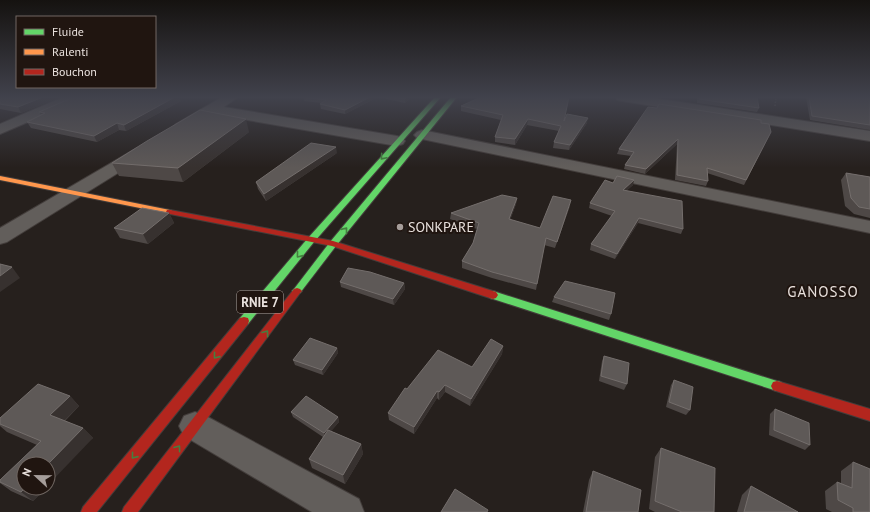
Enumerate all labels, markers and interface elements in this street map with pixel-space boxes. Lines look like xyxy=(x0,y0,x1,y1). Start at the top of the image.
legend xyxy=(16,16,156,88)
text: Fluide xyxy=(52,24,84,39)
text: Ralenti xyxy=(52,44,88,59)
text: Bouchon xyxy=(52,64,97,79)
one-way arrow xyxy=(381,152,388,159)
place label: SONKPARE xyxy=(408,218,474,236)
marker: SONKPARE xyxy=(395,222,405,232)
one-way arrow xyxy=(340,227,347,234)
one-way arrow xyxy=(296,251,303,258)
district label: GANOSSO xyxy=(787,282,859,301)
road number: RNIE 7 xyxy=(237,291,283,313)
one-way arrow xyxy=(261,330,268,337)
one-way arrow xyxy=(214,351,221,358)
one-way arrow xyxy=(174,445,181,452)
one-way arrow xyxy=(131,452,138,459)
north arrow xyxy=(16,456,56,496)
text: N xyxy=(19,466,35,478)

